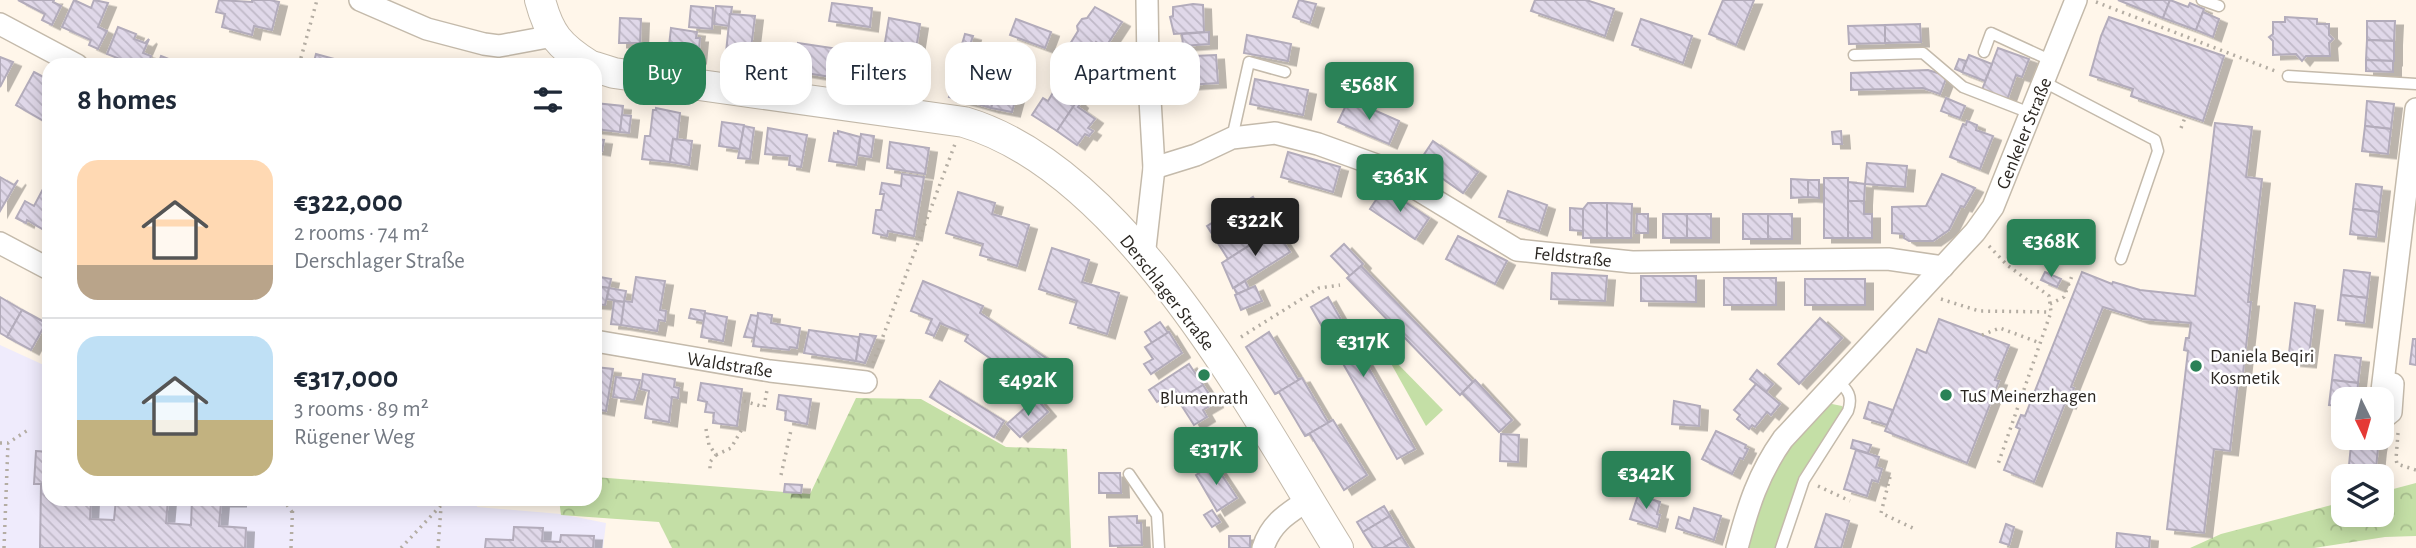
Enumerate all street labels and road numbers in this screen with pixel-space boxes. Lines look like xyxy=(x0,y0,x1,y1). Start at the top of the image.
street label: Genkeler Straße xyxy=(1993,75,2055,192)
street label: Derschlager Straße xyxy=(1116,231,1218,354)
street label: Feldstraße xyxy=(1533,244,1613,271)
street label: Waldstraße xyxy=(686,349,774,382)

